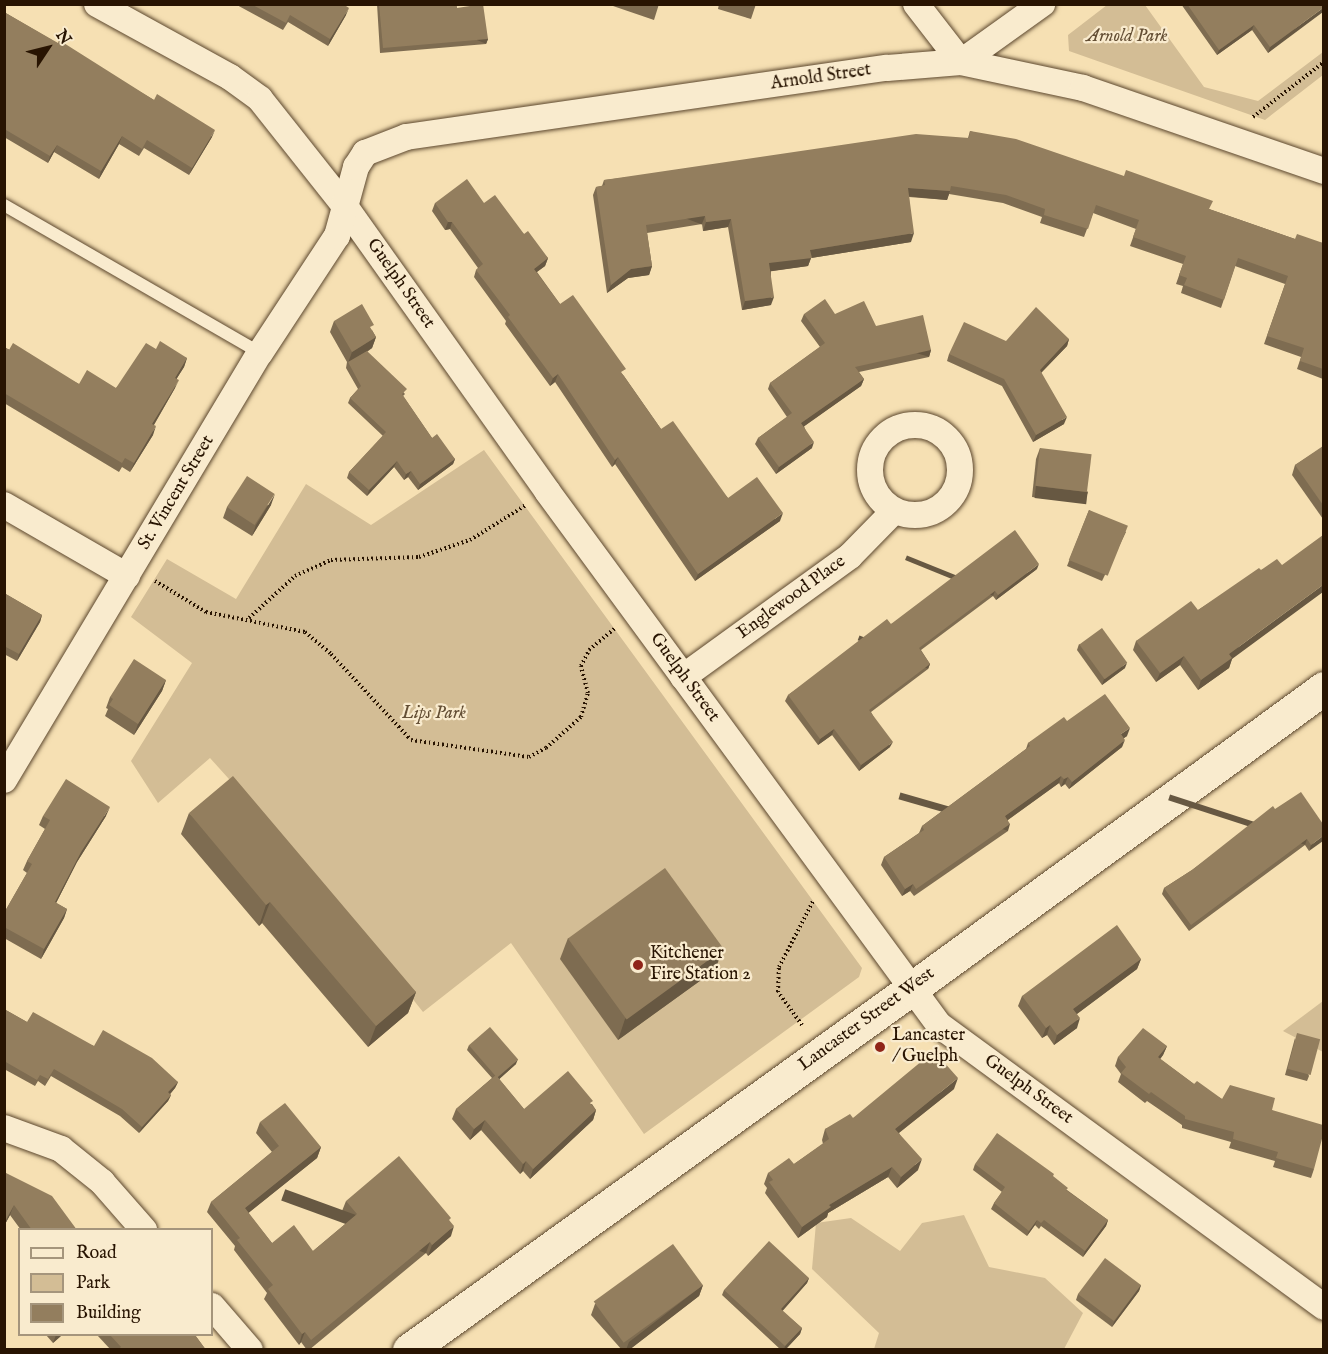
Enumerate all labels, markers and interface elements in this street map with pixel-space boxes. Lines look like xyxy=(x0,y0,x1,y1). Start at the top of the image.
north arrow xyxy=(18,18,78,78)
text: N xyxy=(51,26,75,49)
park label: Arnold Park xyxy=(1086,26,1168,48)
street label: Arnold Street xyxy=(769,60,873,96)
street label: Guelph Street xyxy=(361,235,439,333)
street label: St. Vincent Street xyxy=(134,432,220,554)
street label: Englewood Place xyxy=(734,551,850,645)
street label: Guelph Street xyxy=(644,629,724,727)
park label: Lips Park xyxy=(402,703,466,725)
place label: Kitchener Fire Station 2 xyxy=(650,944,751,986)
marker: Kitchener Fire Station 2 xyxy=(631,958,645,972)
street label: Lancaster Street West xyxy=(795,963,939,1077)
place label: Lancaster / Guelph xyxy=(892,1026,965,1068)
marker: Lancaster / Guelph xyxy=(873,1040,887,1054)
street label: Guelph Street xyxy=(979,1050,1077,1130)
legend xyxy=(18,1228,213,1336)
text: Road xyxy=(76,1242,117,1265)
text: Park xyxy=(76,1272,110,1295)
text: Building xyxy=(76,1302,141,1325)

